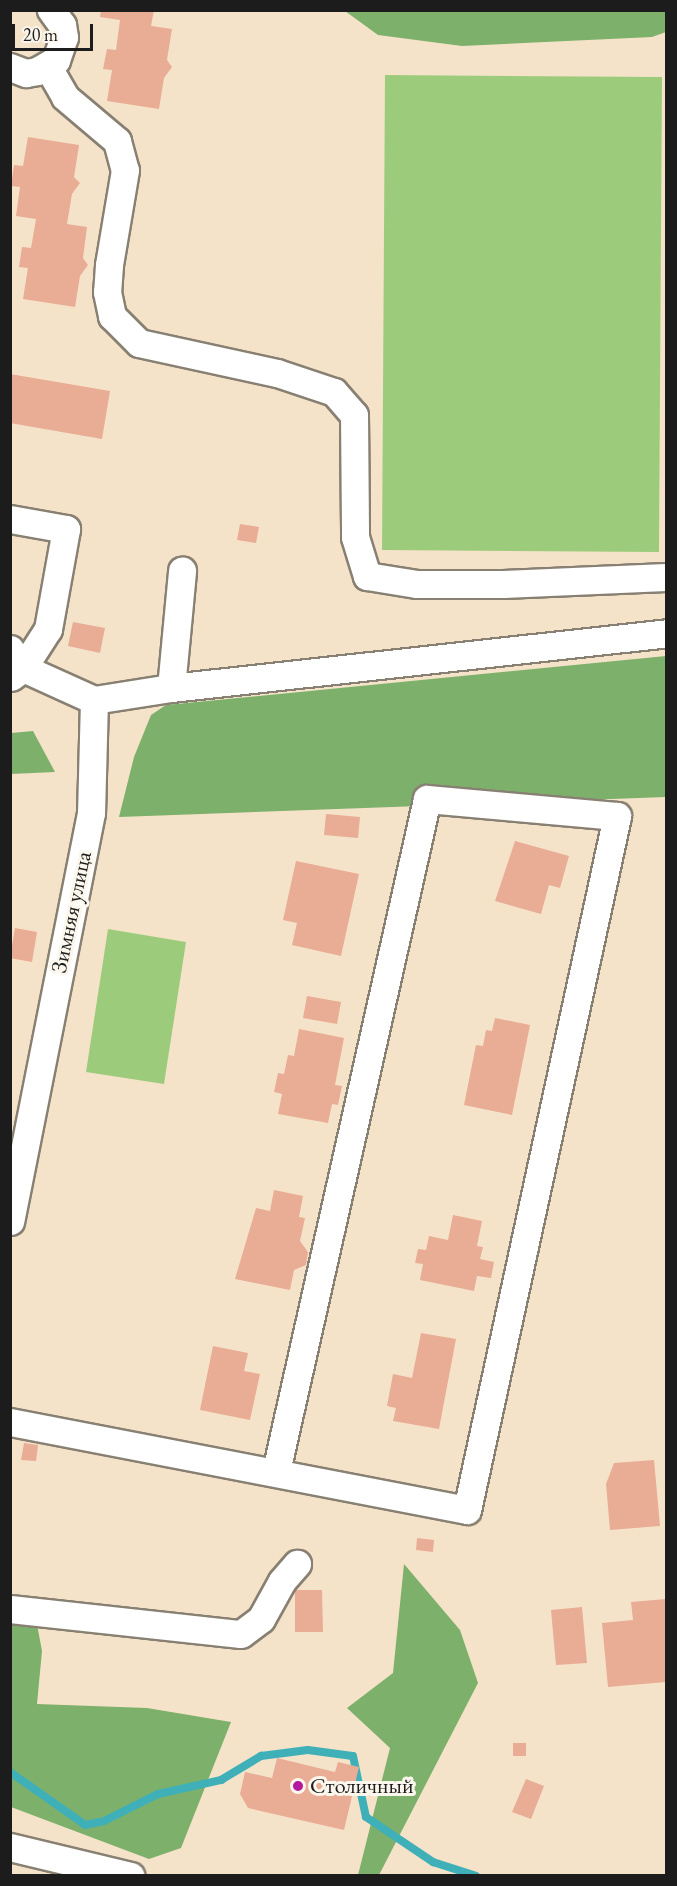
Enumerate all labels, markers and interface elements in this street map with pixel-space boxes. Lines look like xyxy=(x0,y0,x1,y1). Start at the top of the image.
scale bar xyxy=(15,12,96,50)
text: 20 m xyxy=(23,23,58,46)
street label: Зимняя улица xyxy=(45,849,97,975)
place label: Столичный xyxy=(310,1773,414,1799)
marker: Столичный xyxy=(291,1779,305,1793)

